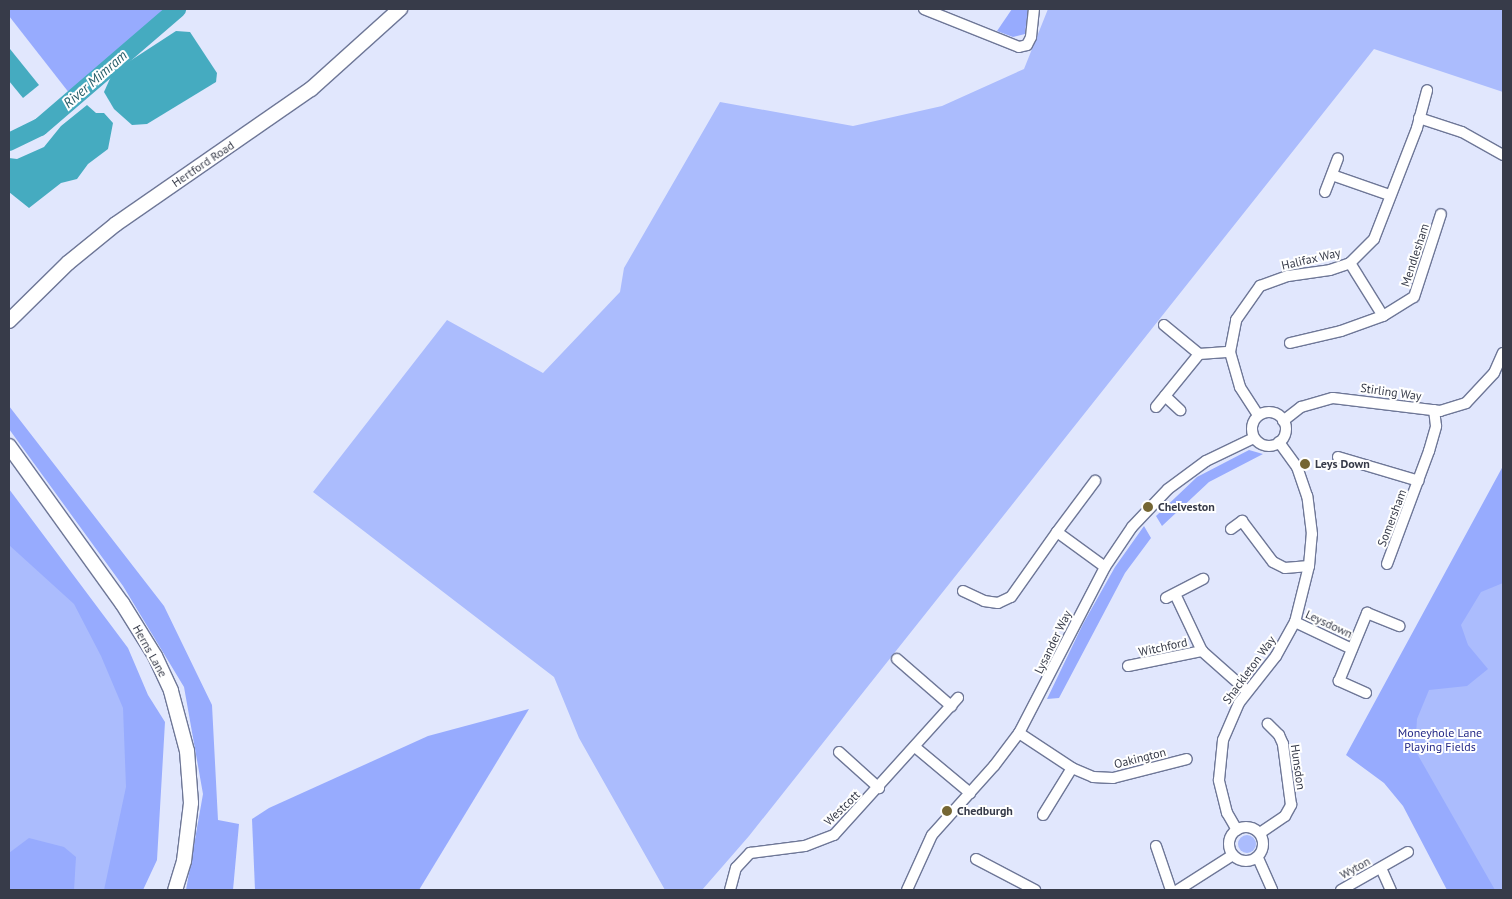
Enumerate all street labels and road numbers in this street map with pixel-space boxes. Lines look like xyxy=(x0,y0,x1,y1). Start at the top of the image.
street label: Hertford Road xyxy=(169,138,237,190)
street label: Mendlesham xyxy=(1398,222,1432,288)
street label: Halifax Way xyxy=(1280,245,1342,273)
street label: Stirling Way xyxy=(1359,381,1423,403)
street label: Somersham xyxy=(1375,487,1409,549)
street label: Leysdown xyxy=(1303,607,1355,641)
street label: Lysander Way xyxy=(1031,608,1075,676)
street label: Herns Lane xyxy=(130,622,170,680)
street label: Shackleton Way xyxy=(1219,633,1279,707)
street label: Witchford xyxy=(1137,635,1189,659)
street label: Hunsdon xyxy=(1288,743,1308,791)
street label: Oakington xyxy=(1113,745,1167,771)
street label: Westcott xyxy=(821,787,863,829)
street label: Wyton xyxy=(1337,854,1373,882)

